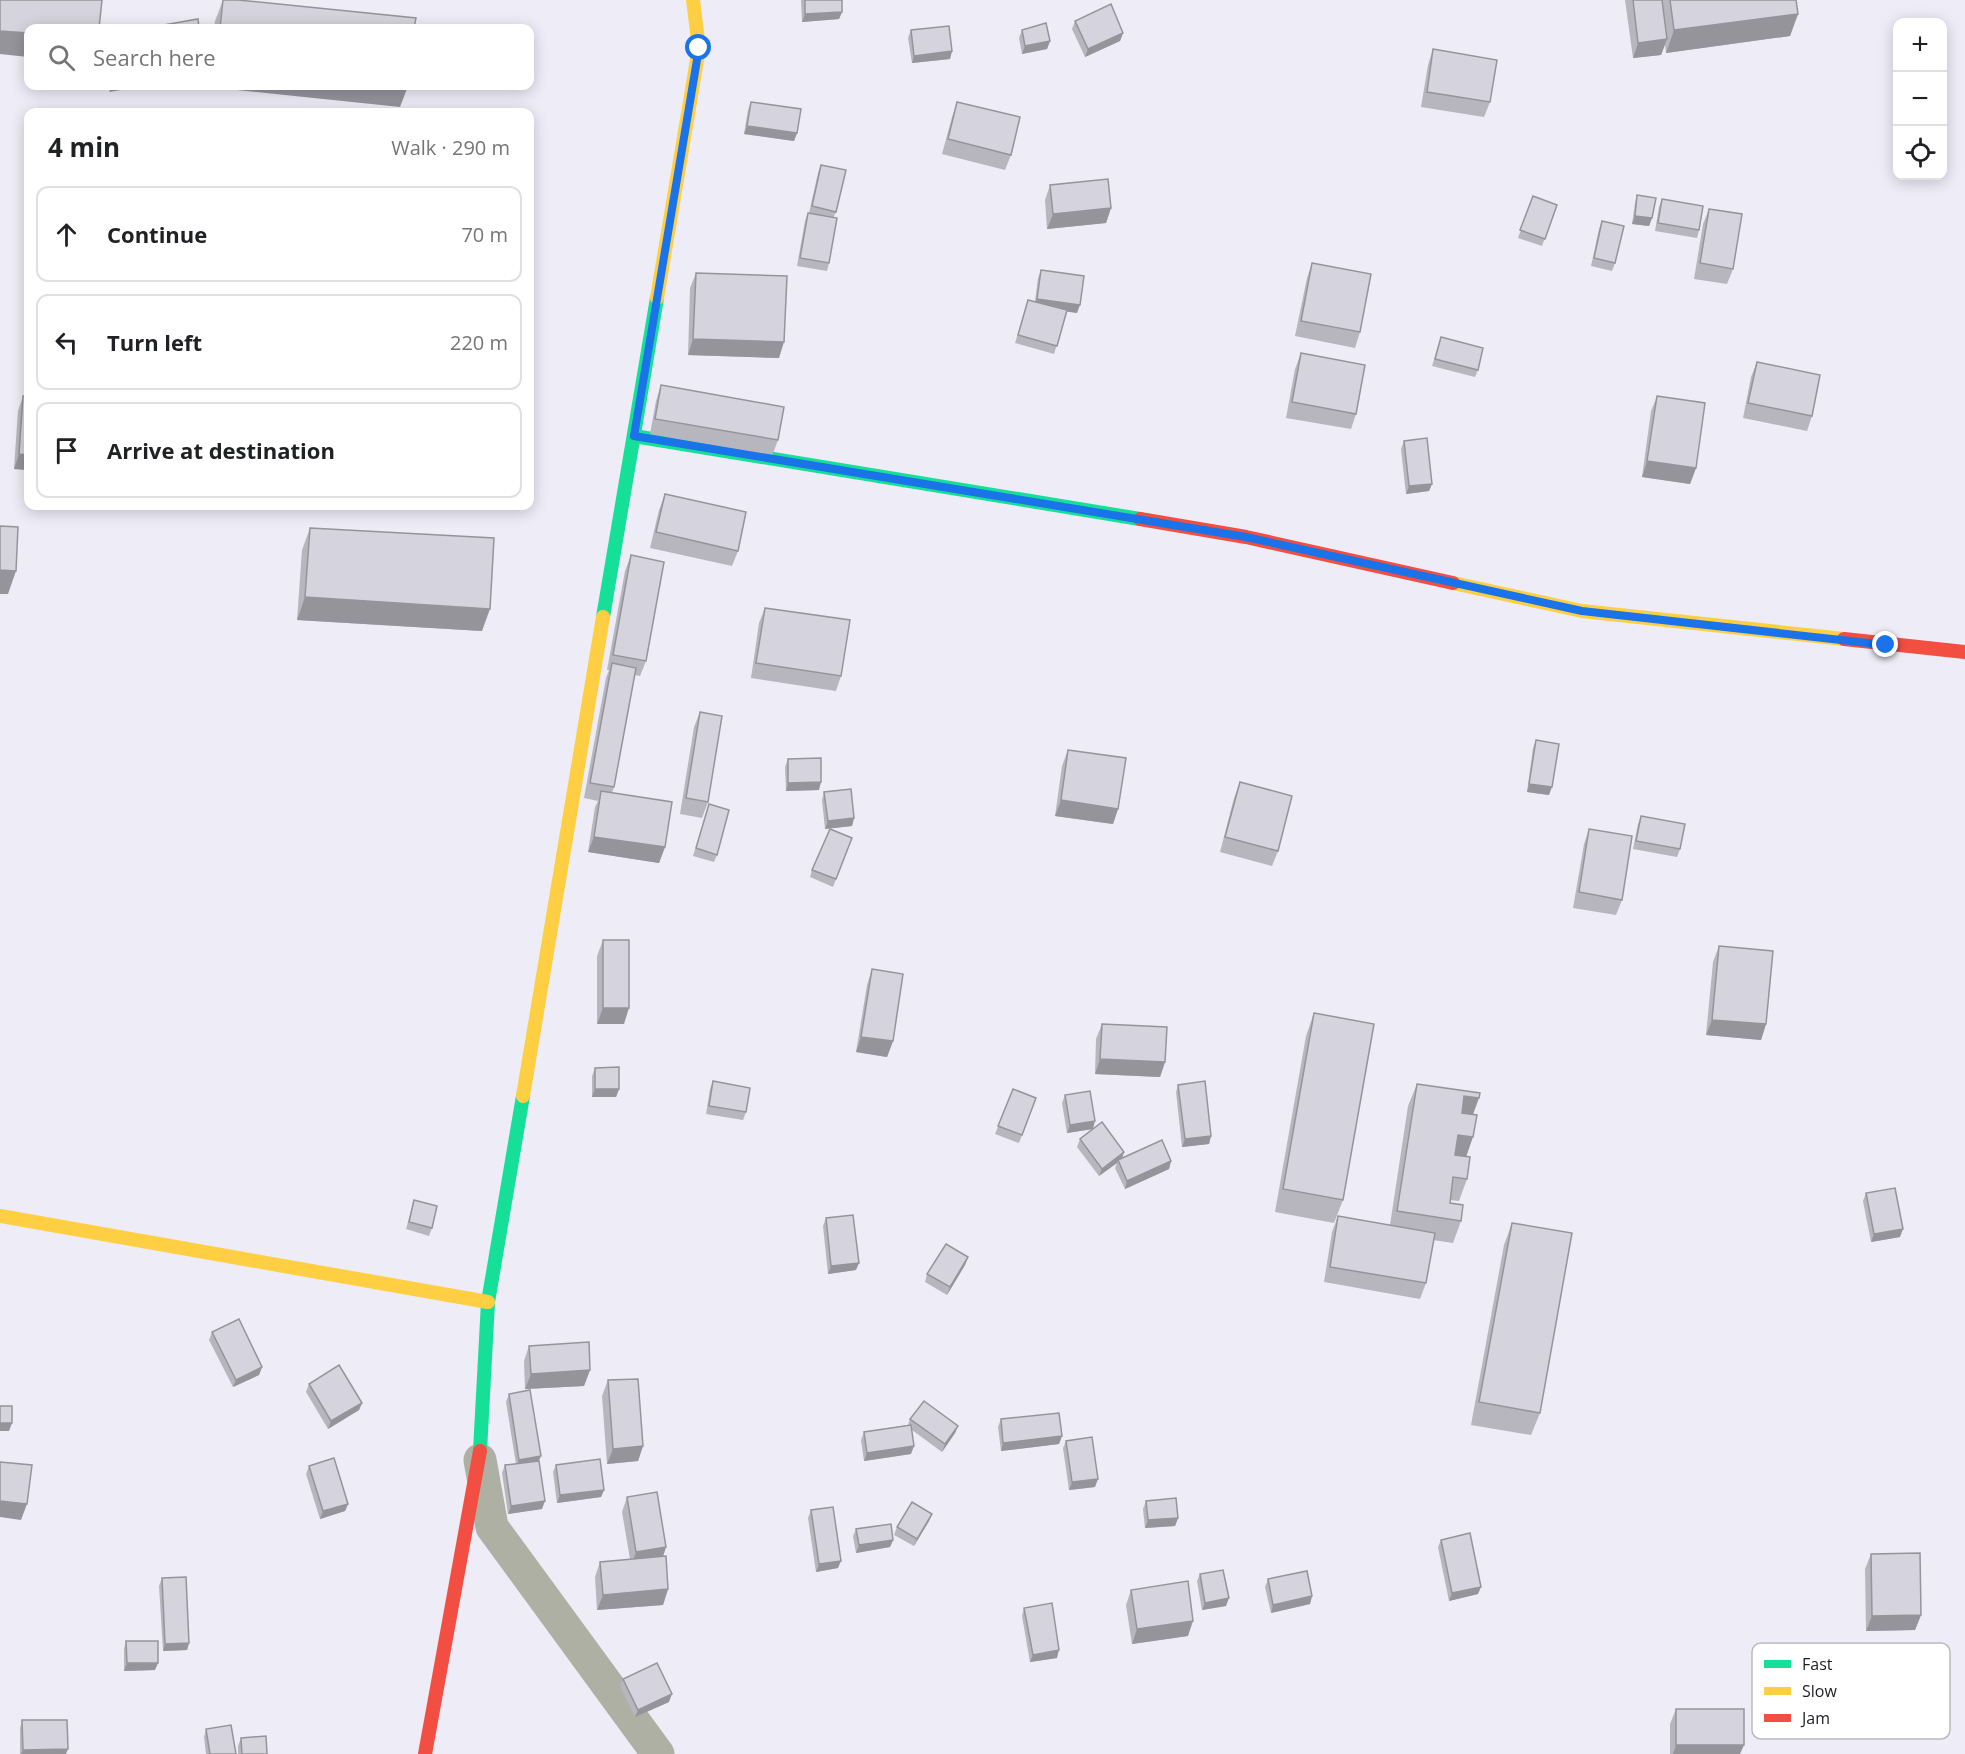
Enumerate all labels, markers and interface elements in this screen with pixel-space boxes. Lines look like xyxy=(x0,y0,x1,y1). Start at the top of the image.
map controls xyxy=(1893,18,1947,180)
button: + xyxy=(1893,18,1947,72)
search box xyxy=(24,24,534,90)
route start xyxy=(685,34,711,60)
icon: search xyxy=(45,41,78,74)
text: Search here xyxy=(93,42,216,72)
button: − xyxy=(1893,72,1947,126)
button: locate xyxy=(1893,126,1947,180)
text: 4 min xyxy=(48,129,120,165)
text: Walk · 290 m xyxy=(391,134,510,161)
icon: ahead xyxy=(50,218,83,251)
text: Continue xyxy=(107,219,207,249)
text: 70 m xyxy=(461,221,508,248)
icon: left xyxy=(50,326,83,359)
text: Turn left xyxy=(107,327,202,357)
text: 220 m xyxy=(450,329,508,356)
icon: arrive xyxy=(50,434,83,467)
text: Arrive at destination xyxy=(107,435,335,465)
route end xyxy=(1872,631,1898,657)
legend xyxy=(1752,1643,1950,1739)
text: Fast xyxy=(1802,1653,1833,1675)
text: Slow xyxy=(1802,1680,1837,1702)
text: Jam xyxy=(1800,1707,1830,1729)

